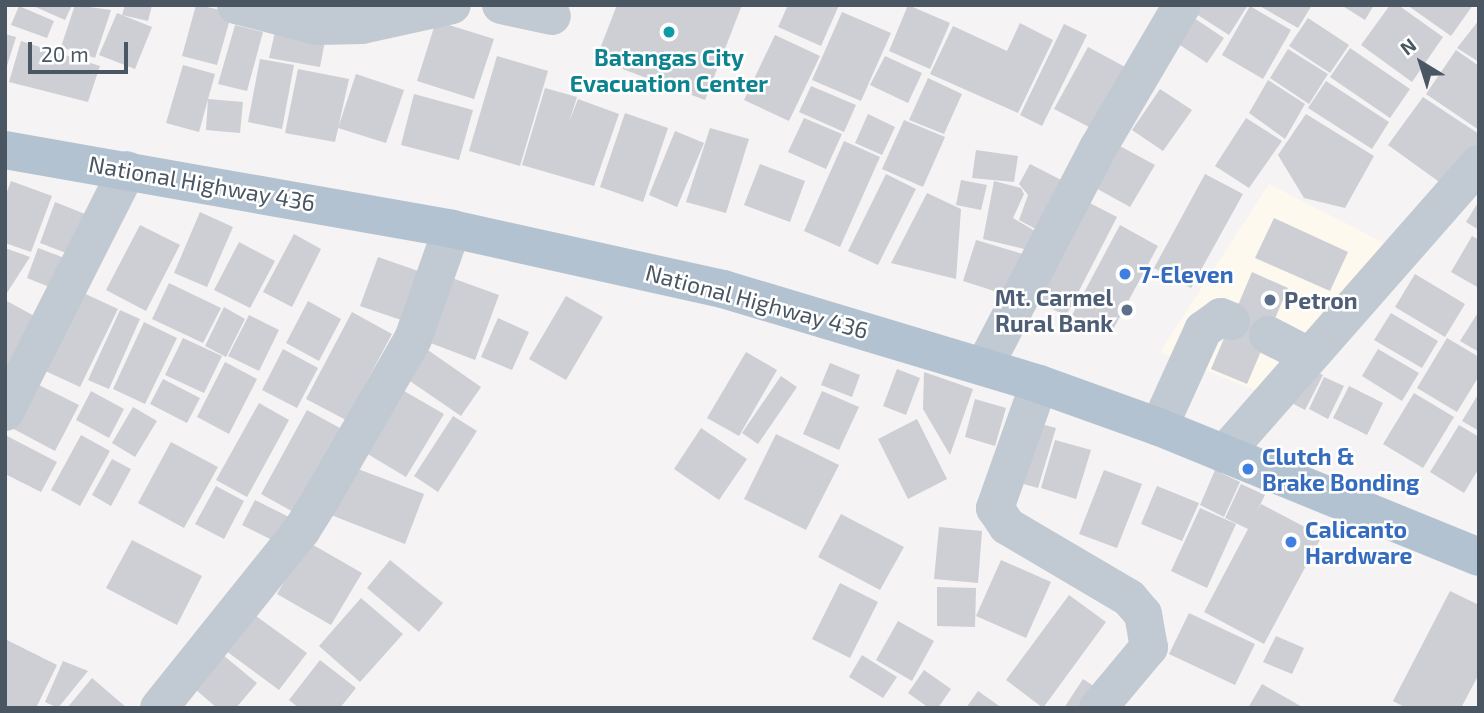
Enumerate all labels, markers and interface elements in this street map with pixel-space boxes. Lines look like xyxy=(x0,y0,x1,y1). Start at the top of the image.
marker: Batangas City Evacuation Center xyxy=(661,24,677,40)
scale bar xyxy=(32,28,131,72)
north arrow xyxy=(1386,28,1456,98)
text: N xyxy=(1395,33,1420,59)
text: 20 m xyxy=(41,41,89,66)
place label: Batangas City Evacuation Center xyxy=(570,43,768,97)
street label: National Highway 436 xyxy=(86,149,318,217)
street label: National Highway 436 xyxy=(642,258,872,344)
place label: 7-Eleven xyxy=(1139,260,1234,288)
marker: 7-Eleven xyxy=(1117,266,1133,282)
place label: Mt. Carmel Rural Bank xyxy=(995,283,1113,337)
place label: Petron xyxy=(1284,286,1358,314)
marker: Petron xyxy=(1262,292,1278,308)
marker: Mt. Carmel Rural Bank xyxy=(1119,302,1135,318)
place label: Clutch & Brake Bonding xyxy=(1262,442,1419,496)
marker: Clutch & Brake Bonding xyxy=(1240,461,1256,477)
place label: Calicanto Hardware xyxy=(1305,515,1413,569)
marker: Calicanto Hardware xyxy=(1283,534,1299,550)

